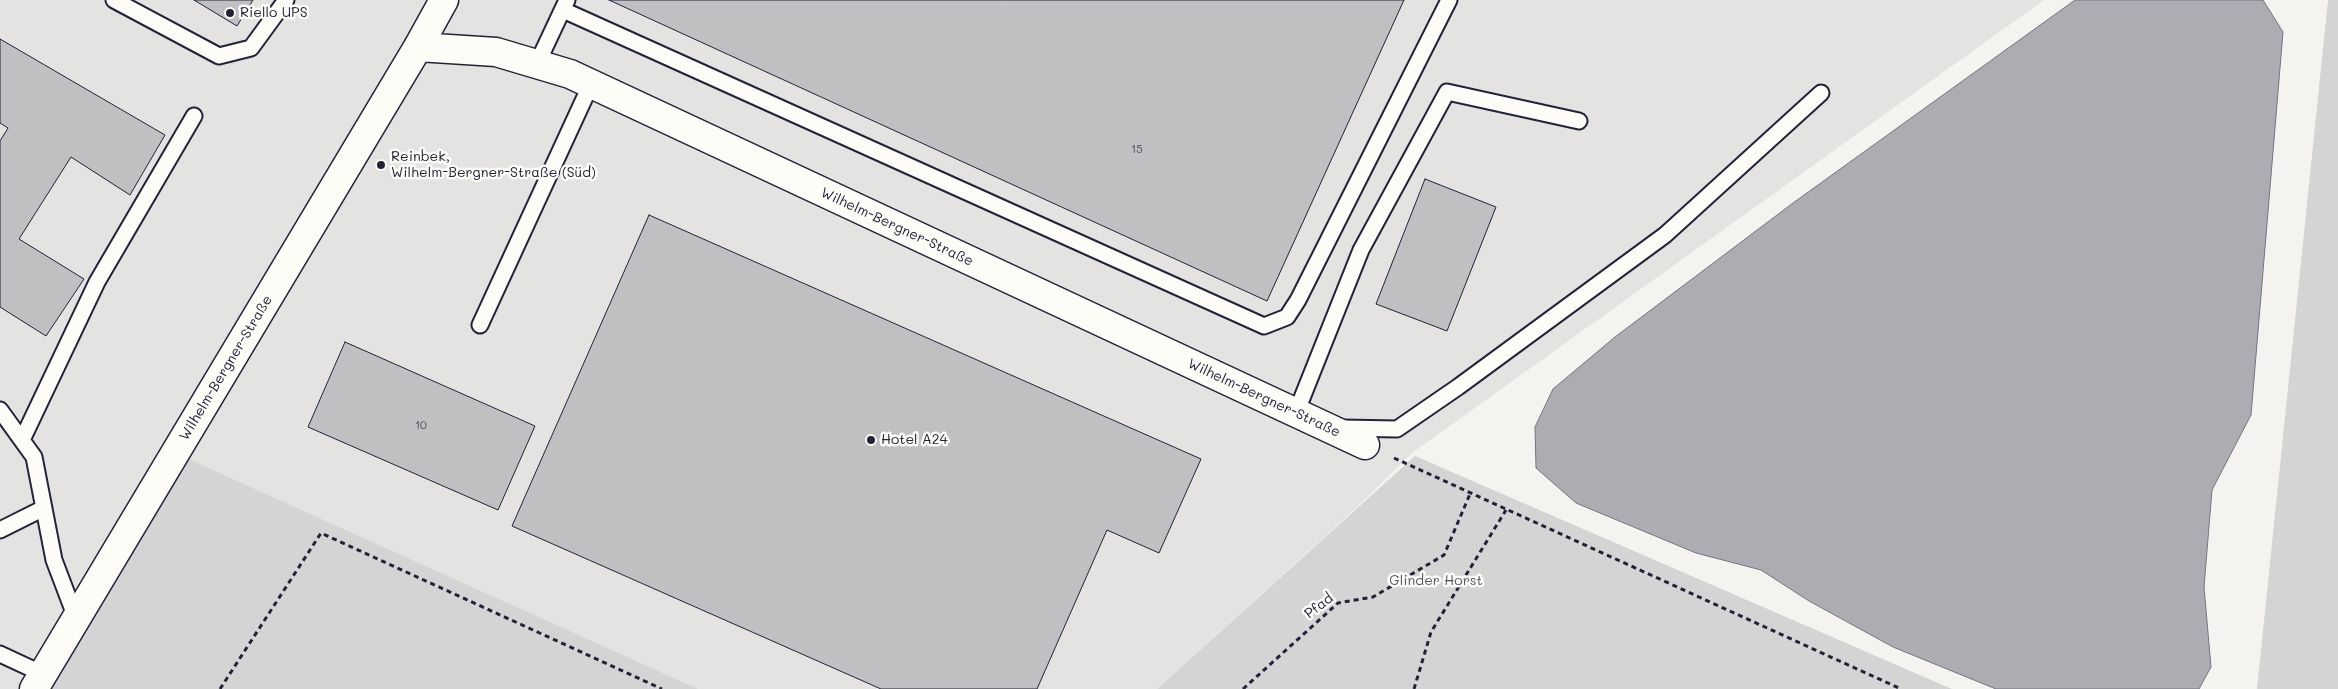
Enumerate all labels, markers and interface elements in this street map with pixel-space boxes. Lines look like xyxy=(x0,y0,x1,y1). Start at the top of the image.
place label: Riello UPS xyxy=(240,5,308,21)
marker: Riello UPS xyxy=(224,7,236,19)
house number: 15 xyxy=(1131,143,1143,157)
place label: Reinbek, Wilhelm-Bergner-Straße (Süd) xyxy=(391,149,596,182)
marker: Reinbek, Wilhelm-Bergner-Straße (Süd) xyxy=(375,159,387,171)
street label: Wilhelm-Bergner-Straße xyxy=(818,184,976,270)
street label: Wilhelm-Bergner-Straße xyxy=(176,292,276,444)
street label: Wilhelm-Bergner-Straße xyxy=(1185,355,1343,441)
house number: 10 xyxy=(415,419,427,433)
place label: Hotel A24 xyxy=(881,432,948,448)
marker: Hotel A24 xyxy=(865,434,877,446)
park label: Glinder Horst xyxy=(1389,573,1483,589)
street label: Pfad xyxy=(1301,590,1337,622)

